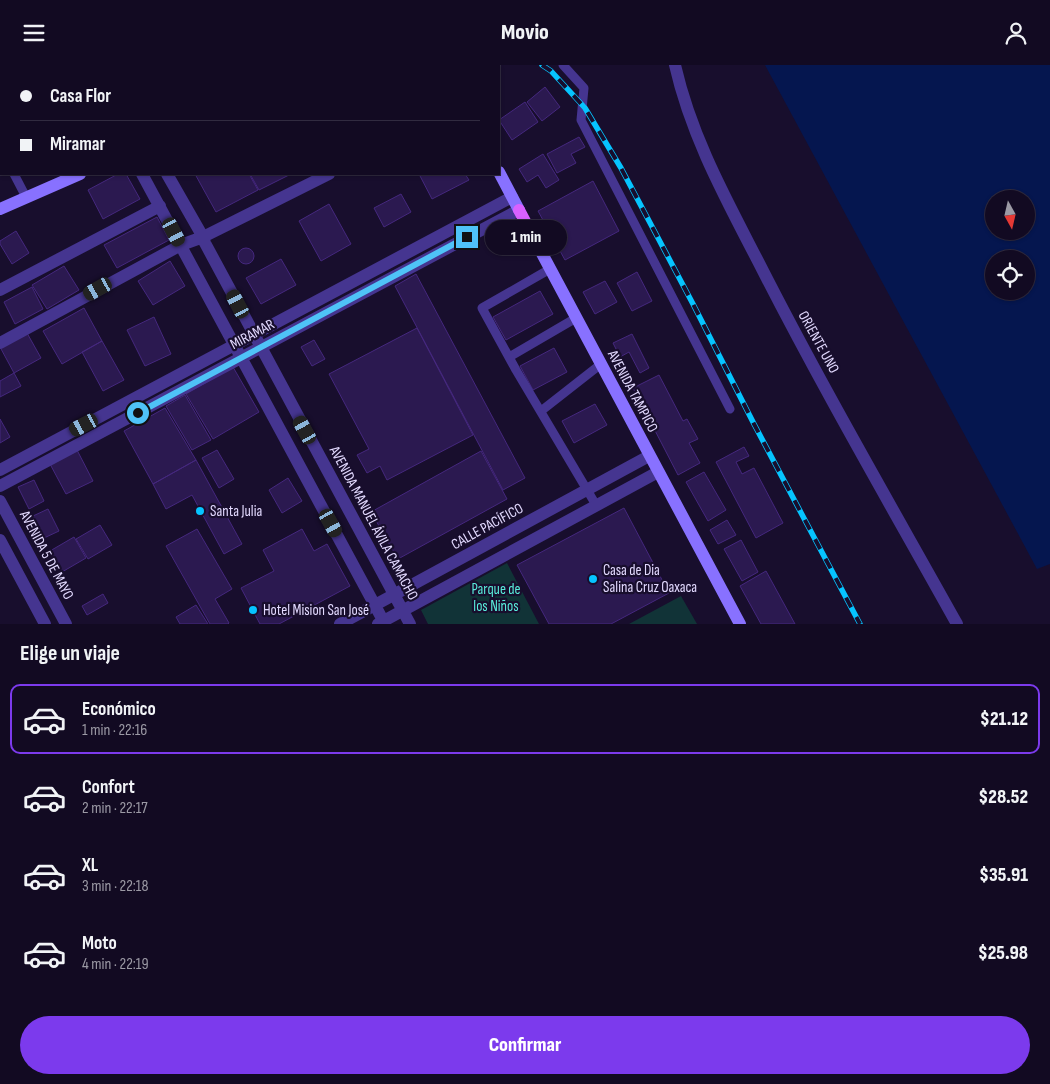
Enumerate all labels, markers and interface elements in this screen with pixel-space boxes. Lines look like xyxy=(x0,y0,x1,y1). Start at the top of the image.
icon: menu xyxy=(20,19,48,47)
text: Movio xyxy=(501,19,549,46)
icon: person xyxy=(1002,19,1030,47)
text: Casa Flor xyxy=(50,85,111,108)
text: Miramar xyxy=(50,133,106,156)
north arrow xyxy=(985,190,1035,240)
map controls xyxy=(985,190,1035,300)
car xyxy=(160,215,187,249)
callout: 1 min xyxy=(484,219,567,255)
route end xyxy=(456,226,478,248)
text: 1 min xyxy=(511,228,541,247)
button: locate xyxy=(985,250,1035,300)
car xyxy=(81,275,114,303)
car xyxy=(224,287,251,321)
street label: ORIENTE UNO xyxy=(794,308,843,377)
street label: MIRAMAR xyxy=(227,315,278,354)
street label: AVENIDA TAMPICO xyxy=(602,346,662,436)
route start xyxy=(127,402,149,424)
car xyxy=(67,411,100,439)
car xyxy=(291,413,318,447)
street label: AVENIDA MANUEL ÁVILA CAMACHO xyxy=(324,442,422,603)
street label: CALLE PACÍFICO xyxy=(448,499,527,554)
place label: Santa Julia xyxy=(210,502,263,521)
marker: Santa Julia xyxy=(194,505,206,517)
car xyxy=(317,506,344,540)
street label: AVENIDA 5 DE MAYO xyxy=(15,507,78,603)
place label: Casa de Dia Salina Cruz Oaxaca xyxy=(603,561,697,597)
marker: Casa de Dia Salina Cruz Oaxaca xyxy=(587,573,599,585)
park label: Parque de los Niños xyxy=(471,580,521,616)
place label: Hotel Mision San José xyxy=(263,601,369,620)
marker: Hotel Mision San José xyxy=(247,604,259,616)
text: Elige un viaje xyxy=(20,640,120,667)
icon: car xyxy=(22,697,67,742)
text: Económico xyxy=(82,698,156,721)
text: $21.12 xyxy=(980,708,1028,731)
text: 1 min · 22:16 xyxy=(82,721,147,740)
icon: car xyxy=(22,775,67,820)
text: Confort xyxy=(82,776,135,799)
text: $28.52 xyxy=(979,786,1028,809)
text: 2 min · 22:17 xyxy=(82,799,148,818)
icon: car xyxy=(22,853,67,898)
text: XL xyxy=(82,854,98,877)
text: $35.91 xyxy=(979,864,1028,887)
text: 3 min · 22:18 xyxy=(82,877,148,896)
icon: car xyxy=(22,931,67,976)
text: Moto xyxy=(82,932,117,955)
text: $25.98 xyxy=(978,942,1028,965)
text: 4 min · 22:19 xyxy=(82,955,149,974)
button: Confirmar xyxy=(20,1016,1030,1074)

